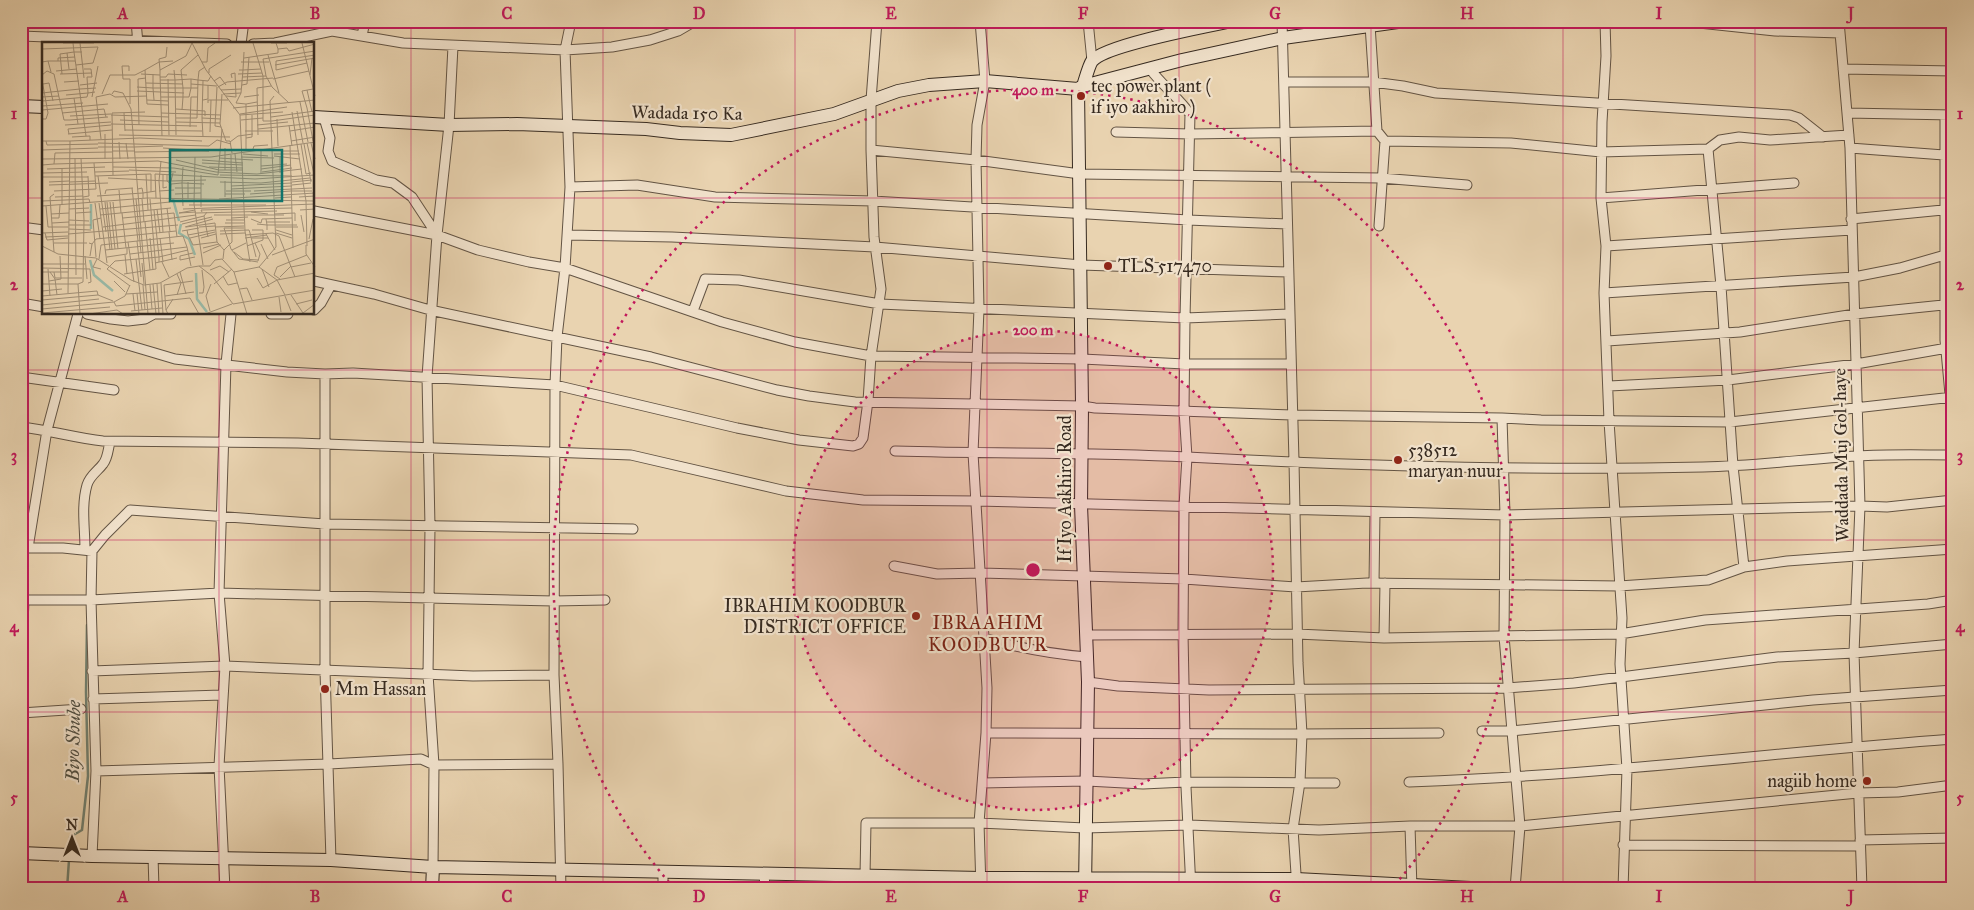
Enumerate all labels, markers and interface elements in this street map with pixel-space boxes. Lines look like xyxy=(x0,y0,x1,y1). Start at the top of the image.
text: A xyxy=(117,4,129,23)
text: B xyxy=(310,4,320,23)
text: C xyxy=(502,4,513,23)
text: D xyxy=(693,4,706,23)
text: E xyxy=(885,4,897,23)
text: F xyxy=(1078,4,1089,23)
text: G xyxy=(1269,4,1281,23)
text: H xyxy=(1460,4,1474,23)
text: I xyxy=(1656,4,1663,23)
text: J xyxy=(1846,4,1855,24)
inset map xyxy=(42,42,315,315)
place label: tec power plant ( if iyo aakhiro ) xyxy=(1091,75,1212,119)
text: 400 m xyxy=(1012,81,1054,100)
marker: tec power plant ( if iyo aakhiro ) xyxy=(1075,90,1087,102)
street label: Wadada 150 Ka xyxy=(631,101,743,125)
text: 1 xyxy=(11,104,18,123)
text: 1 xyxy=(1957,104,1964,123)
place label: TLS 517470 xyxy=(1118,255,1212,277)
marker: TLS 517470 xyxy=(1102,260,1114,272)
text: 2 xyxy=(10,275,19,294)
text: 2 xyxy=(1956,275,1965,294)
text: 200 m xyxy=(1013,321,1054,339)
street label: Waddada Muj Gol-haye xyxy=(1828,368,1854,542)
street label: If Iyo Aakhiro Road xyxy=(1054,415,1076,563)
place label: 538512 maryan nuur xyxy=(1408,439,1503,482)
text: 3 xyxy=(11,446,17,466)
text: 3 xyxy=(1957,446,1963,466)
marker: 538512 maryan nuur xyxy=(1392,454,1404,466)
centre of rings xyxy=(1024,561,1042,579)
place label: IBRAHIM KOODBUR DISTRICT OFFICE xyxy=(724,595,907,638)
marker: IBRAHIM KOODBUR DISTRICT OFFICE xyxy=(910,610,922,622)
district label: IBRAAHIM KOODBUUR xyxy=(928,611,1048,656)
text: 4 xyxy=(10,617,20,637)
text: 4 xyxy=(1956,617,1966,637)
place label: Mm Hassan xyxy=(335,678,426,700)
marker: Mm Hassan xyxy=(319,683,331,695)
water label: Biyo Shube xyxy=(61,699,85,783)
place label: nagiib home xyxy=(1767,770,1857,793)
marker: nagiib home xyxy=(1861,775,1873,787)
text: 5 xyxy=(10,788,18,807)
text: 5 xyxy=(1956,788,1964,807)
north arrow xyxy=(48,812,98,862)
text: N xyxy=(66,817,78,834)
text: A xyxy=(117,887,129,906)
text: B xyxy=(310,887,320,906)
text: C xyxy=(502,887,513,906)
text: D xyxy=(693,887,706,906)
text: E xyxy=(885,887,897,906)
text: F xyxy=(1078,887,1089,906)
text: G xyxy=(1269,887,1281,906)
text: H xyxy=(1460,887,1474,906)
text: I xyxy=(1656,887,1663,906)
text: J xyxy=(1846,887,1855,907)

